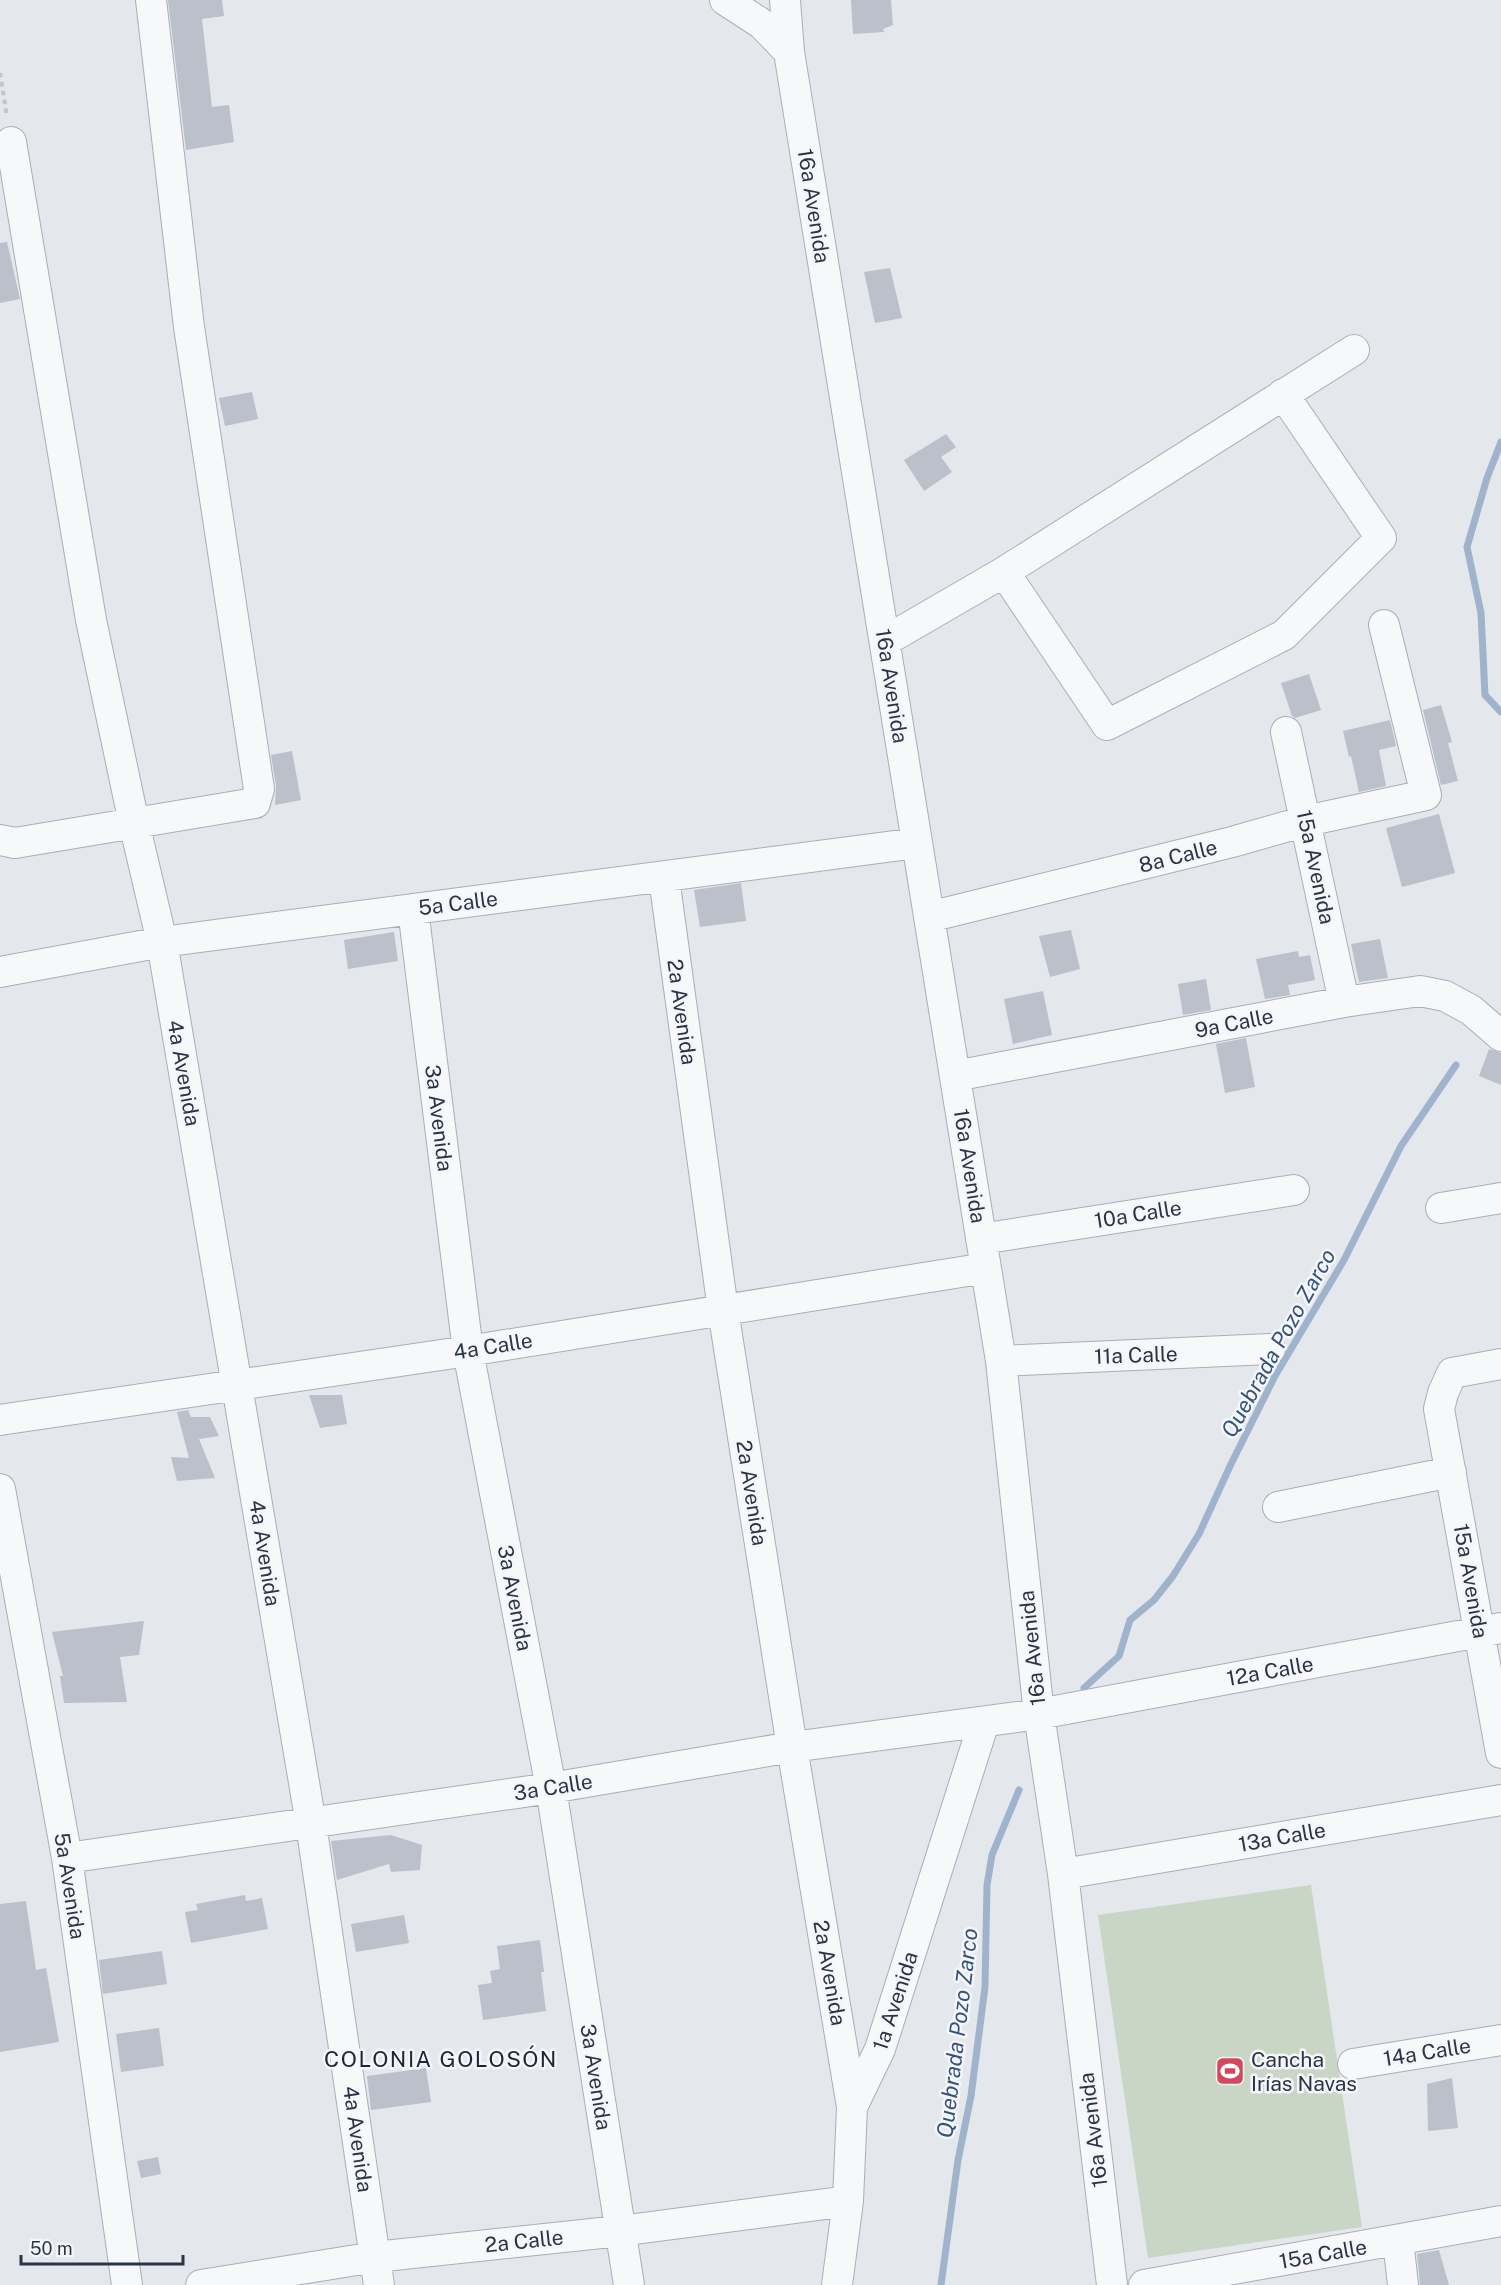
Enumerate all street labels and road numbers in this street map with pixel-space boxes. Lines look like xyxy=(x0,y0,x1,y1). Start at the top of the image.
street label: 16a Avenida xyxy=(793,147,835,265)
street label: 16a Avenida xyxy=(871,627,913,745)
street label: 15a Avenida xyxy=(1292,808,1340,926)
street label: 8a Calle xyxy=(1136,834,1220,878)
street label: 5a Calle xyxy=(417,886,499,920)
street label: 2a Avenida xyxy=(662,957,702,1067)
street label: 9a Calle xyxy=(1193,1003,1275,1043)
street label: 4a Avenida xyxy=(162,1018,206,1128)
street label: 3a Avenida xyxy=(420,1063,458,1173)
street label: 16a Avenida xyxy=(949,1107,991,1225)
street label: 10a Calle xyxy=(1093,1195,1183,1233)
street label: 4a Calle xyxy=(452,1327,534,1365)
street label: 11a Calle xyxy=(1094,1341,1178,1369)
street label: 2a Avenida xyxy=(731,1438,773,1548)
street label: 4a Avenida xyxy=(244,1498,286,1608)
street label: 15a Avenida xyxy=(1449,1522,1493,1640)
street label: 3a Avenida xyxy=(492,1543,538,1653)
street label: 16a Avenida xyxy=(1014,1589,1050,1707)
street label: 12a Calle xyxy=(1225,1651,1315,1691)
street label: 3a Calle xyxy=(512,1768,594,1806)
street label: 13a Calle xyxy=(1236,1817,1328,1857)
street label: 5a Avenida xyxy=(49,1831,91,1941)
street label: 2a Avenida xyxy=(808,1918,852,2028)
street label: 1a Avenida xyxy=(867,1948,923,2054)
street label: 3a Avenida xyxy=(575,2022,617,2132)
street label: 14a Calle xyxy=(1382,2033,1472,2071)
street label: 16a Avenida xyxy=(1074,2071,1112,2189)
street label: 4a Avenida xyxy=(338,2084,378,2194)
street label: 2a Calle xyxy=(483,2224,565,2258)
street label: 15a Calle xyxy=(1277,2234,1369,2274)

